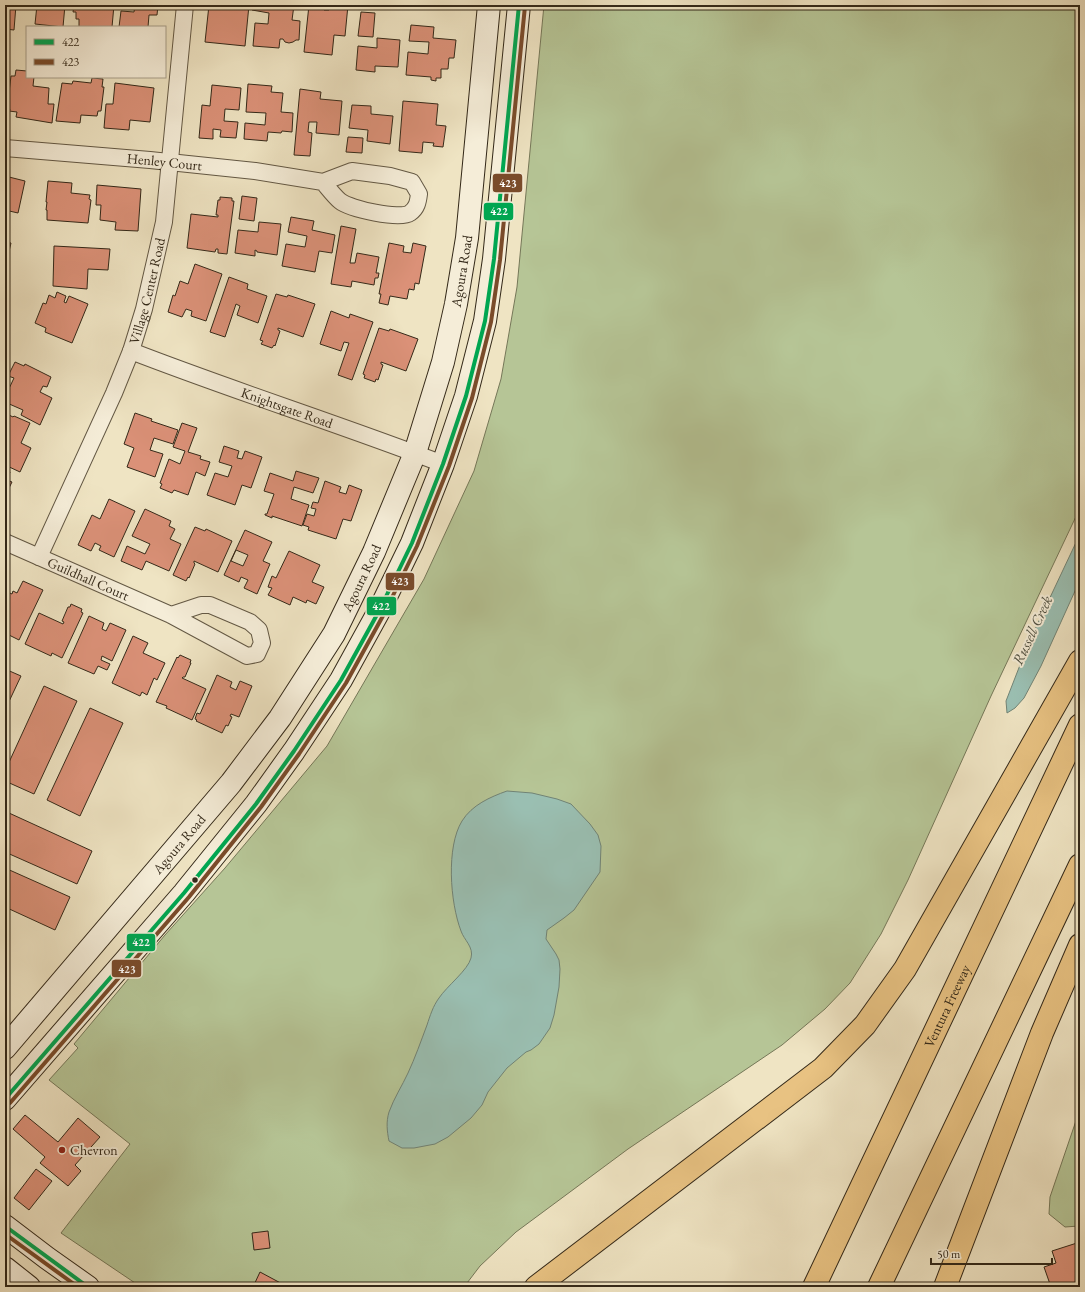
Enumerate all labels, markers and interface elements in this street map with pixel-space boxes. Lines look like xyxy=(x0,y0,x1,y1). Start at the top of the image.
legend xyxy=(26,26,166,78)
text: 422 xyxy=(62,34,80,50)
text: 423 xyxy=(62,54,80,70)
street label: Henley Court xyxy=(126,149,203,174)
line badge: 423 xyxy=(492,173,523,193)
text: 423 xyxy=(499,176,517,190)
line badge: 422 xyxy=(483,202,514,221)
text: 422 xyxy=(490,204,508,218)
street label: Agoura Road xyxy=(446,233,476,309)
street label: Village Center Road xyxy=(125,235,169,346)
street label: Knightsgate Road xyxy=(239,383,336,432)
street label: Agoura Road xyxy=(337,541,386,615)
street label: Guildhall Court xyxy=(45,553,132,605)
line badge: 423 xyxy=(385,572,415,591)
text: 423 xyxy=(391,574,409,588)
water label: Russell Creek xyxy=(1008,592,1056,668)
line badge: 422 xyxy=(366,596,397,616)
text: 422 xyxy=(372,599,390,613)
street label: Agoura Road xyxy=(148,810,210,878)
unlabelled marker xyxy=(190,875,200,885)
line badge: 422 xyxy=(126,933,156,952)
text: 422 xyxy=(132,935,150,949)
line badge: 423 xyxy=(111,959,142,978)
street label: Ventura Freeway xyxy=(920,961,975,1050)
text: 423 xyxy=(118,962,136,976)
place label: Chevron xyxy=(70,1141,118,1159)
marker: Chevron xyxy=(57,1145,67,1155)
scale bar xyxy=(931,1240,1052,1266)
text: 50 m xyxy=(937,1246,961,1262)

